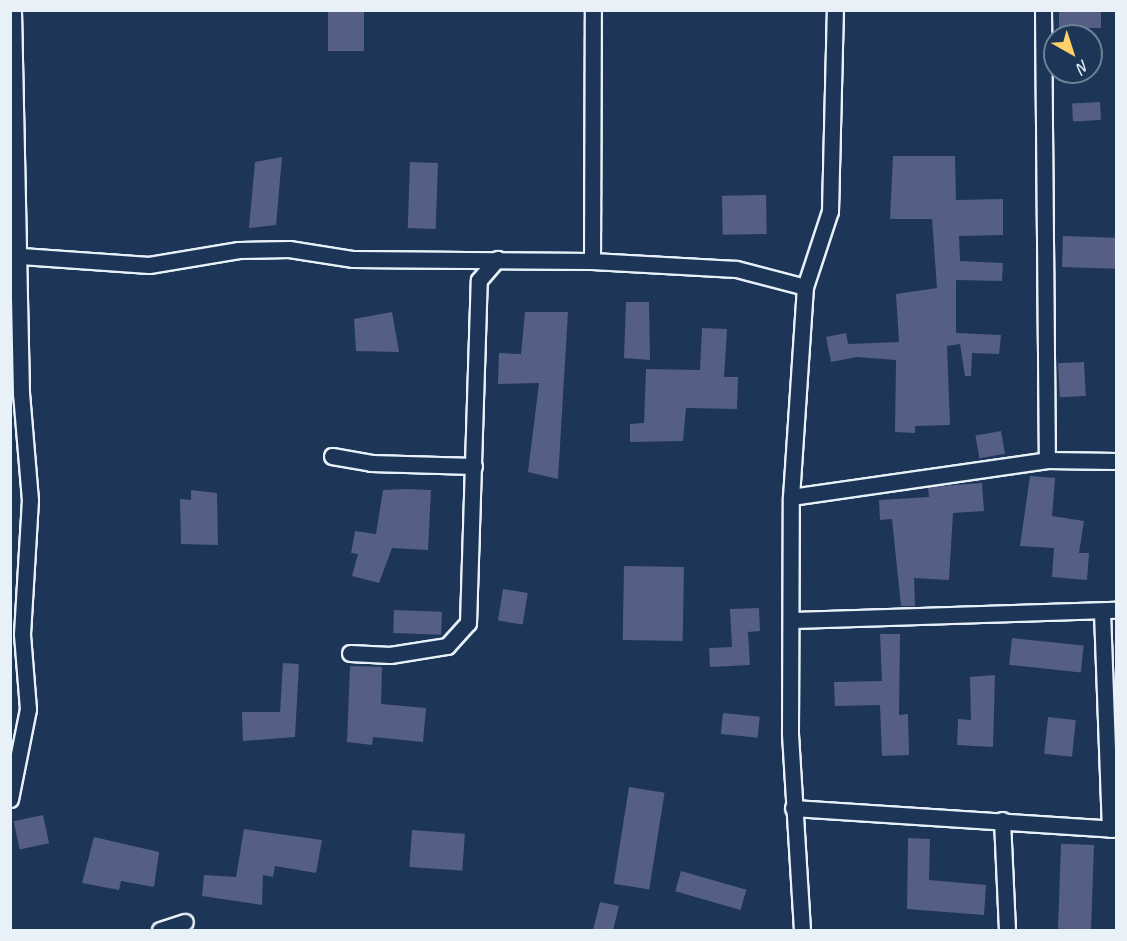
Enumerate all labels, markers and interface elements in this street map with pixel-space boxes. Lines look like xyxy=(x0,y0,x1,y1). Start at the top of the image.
north arrow xyxy=(1043,24,1103,84)
text: N xyxy=(1073,56,1093,77)

